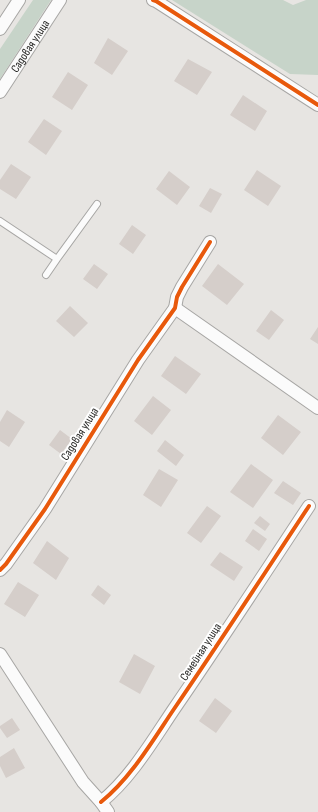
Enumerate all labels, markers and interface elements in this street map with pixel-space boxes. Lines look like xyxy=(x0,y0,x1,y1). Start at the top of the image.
street label: Садовая улица xyxy=(7,16,53,75)
street label: Садовая улица xyxy=(58,404,102,463)
street label: Семейная улица xyxy=(177,620,225,684)

